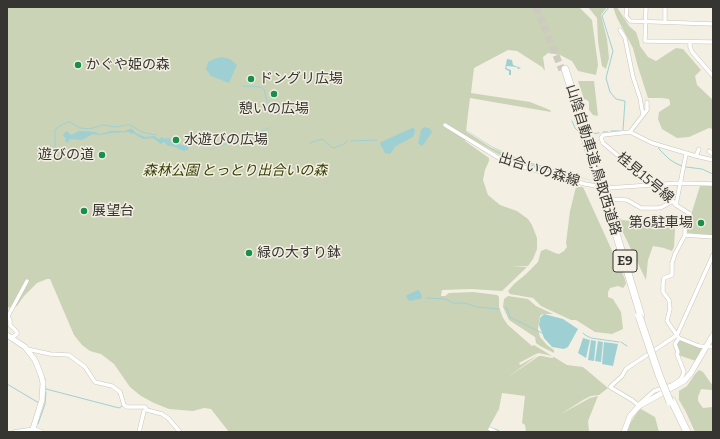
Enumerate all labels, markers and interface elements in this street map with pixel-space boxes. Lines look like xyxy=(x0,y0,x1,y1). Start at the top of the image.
place label: かぐや姫の森 xyxy=(86,57,170,73)
marker: かぐや姫の森 xyxy=(73,60,83,70)
place label: ドングリ広場 xyxy=(259,71,343,87)
marker: ドングリ広場 xyxy=(246,74,256,84)
street label: 山陰自動車道;鳥取西道路 xyxy=(562,82,624,238)
marker: 憩いの広場 xyxy=(269,89,279,99)
place label: 憩いの広場 xyxy=(239,101,309,117)
place label: 水遊びの広場 xyxy=(184,132,268,148)
marker: 水遊びの広場 xyxy=(171,135,181,145)
place label: 遊びの道 xyxy=(38,147,94,163)
street label: 桂見15号線 xyxy=(613,149,677,207)
marker: 遊びの道 xyxy=(97,150,107,160)
street label: 出合いの森線 xyxy=(496,150,582,190)
park label: 森林公園 とっとり出合いの森 xyxy=(143,163,327,179)
place label: 展望台 xyxy=(92,203,134,219)
marker: 展望台 xyxy=(79,206,89,216)
place label: 第6駐車場 xyxy=(629,215,693,231)
marker: 第6駐車場 xyxy=(696,218,706,228)
place label: 緑の大すり鉢 xyxy=(257,245,341,261)
marker: 緑の大すり鉢 xyxy=(244,248,254,258)
road number: E9 xyxy=(613,250,637,272)

